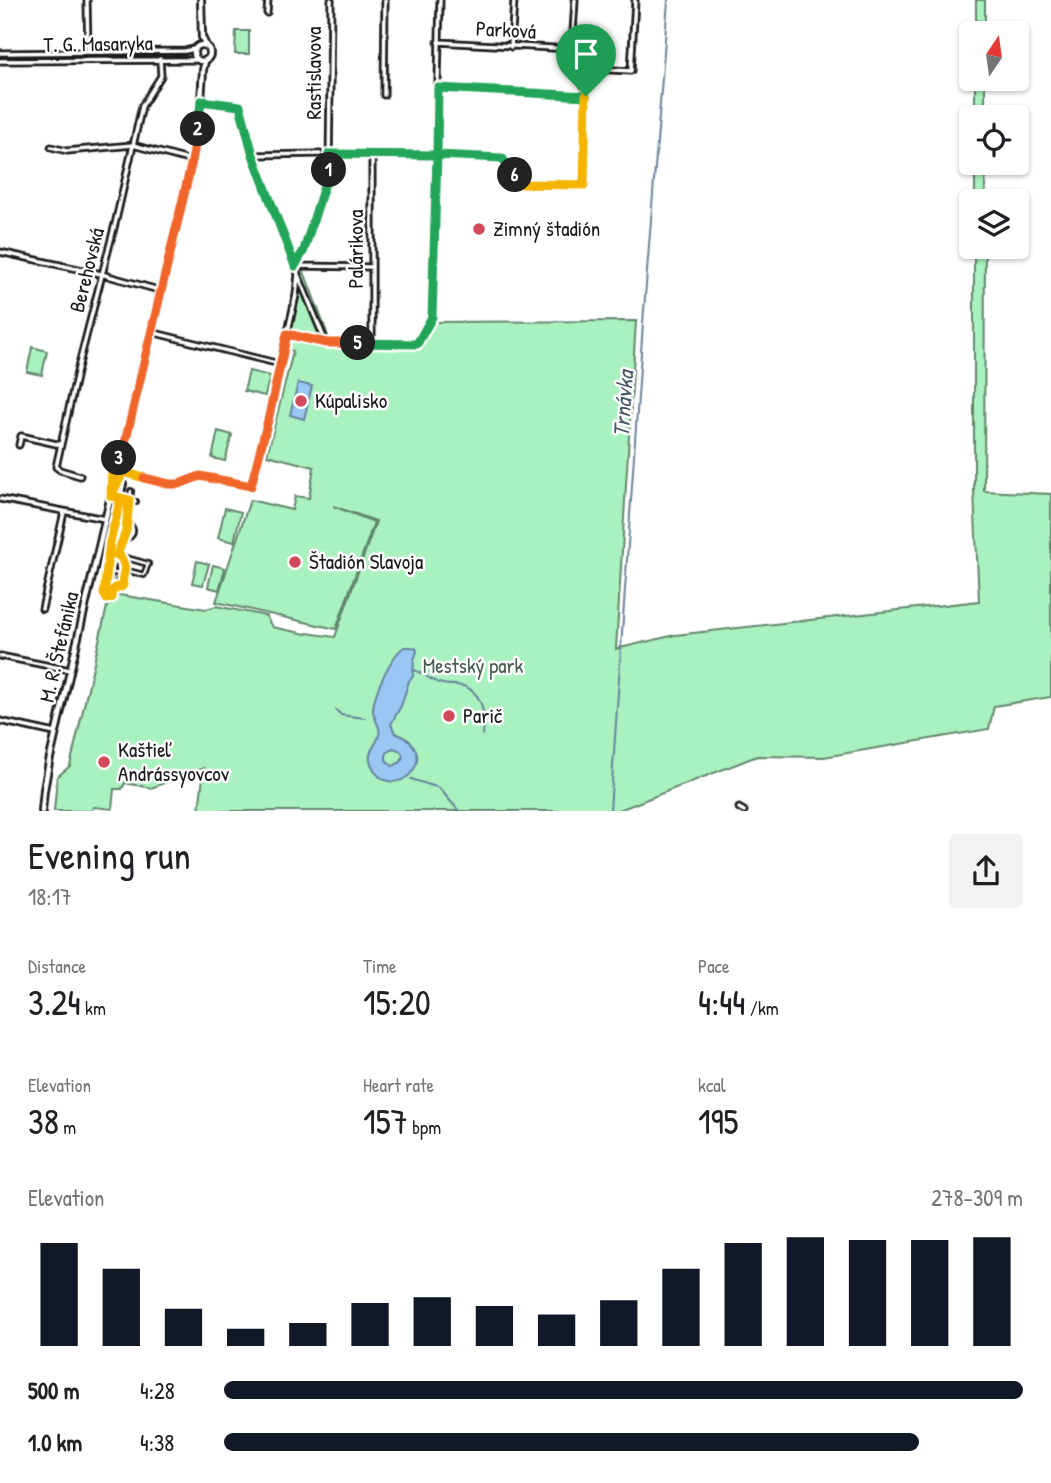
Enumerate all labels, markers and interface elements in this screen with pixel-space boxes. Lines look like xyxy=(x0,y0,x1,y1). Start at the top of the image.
street label: Parková xyxy=(475,13,537,46)
north arrow xyxy=(959,21,1029,91)
map controls xyxy=(959,21,1029,259)
pin xyxy=(556,24,616,96)
street label: Rastislavova xyxy=(299,26,328,120)
street label: T. G. Masaryka xyxy=(43,28,153,59)
icon: arrive xyxy=(567,35,605,73)
button: locate xyxy=(959,105,1029,175)
pin: 2 xyxy=(180,111,216,146)
text: 2 xyxy=(193,115,202,141)
pin: 1 xyxy=(312,152,346,188)
text: 1 xyxy=(325,156,332,182)
pin: 6 xyxy=(498,158,532,192)
text: 6 xyxy=(511,161,518,187)
button: layers xyxy=(959,189,1029,259)
street label: Palárikova xyxy=(341,210,370,288)
place label: Zimný štadión xyxy=(493,214,600,243)
marker: Zimný štadión xyxy=(471,221,487,237)
street label: Berehovská xyxy=(62,225,111,315)
pin: 5 xyxy=(340,326,376,360)
text: 5 xyxy=(353,329,362,355)
water label: Trnávka xyxy=(605,368,640,438)
place label: Kúpalisko xyxy=(315,386,387,415)
marker: Kúpalisko xyxy=(293,393,309,409)
pin: 3 xyxy=(102,440,136,476)
text: 3 xyxy=(114,444,123,470)
place label: Štadión Slavoja xyxy=(309,547,423,576)
marker: Štadión Slavoja xyxy=(287,554,303,570)
street label: M. R. Štefánika xyxy=(32,589,85,705)
park label: Mestský park xyxy=(423,651,524,680)
place label: Parič xyxy=(463,701,503,730)
marker: Parič xyxy=(441,708,457,724)
place label: Kaštieľ Andrássyovcov xyxy=(118,735,230,788)
marker: Kaštieľ Andrássyovcov xyxy=(96,754,112,770)
text: Evening run xyxy=(28,829,191,881)
button: share xyxy=(949,834,1023,908)
text: 18:17 xyxy=(28,881,71,912)
text: Distance xyxy=(28,953,86,979)
text: Time xyxy=(363,953,397,979)
text: Pace xyxy=(698,953,730,979)
text: 3.24 xyxy=(28,979,81,1026)
text: 15:20 xyxy=(363,979,431,1026)
text: 4:44 xyxy=(698,979,746,1026)
text: km xyxy=(81,995,106,1021)
text: /km xyxy=(746,995,779,1021)
text: Elevation xyxy=(28,1072,91,1098)
text: Heart rate xyxy=(363,1072,434,1098)
text: kcal xyxy=(698,1072,726,1098)
text: 38 xyxy=(28,1098,59,1145)
text: 157 xyxy=(363,1098,408,1145)
text: 195 xyxy=(698,1098,738,1145)
text: m xyxy=(59,1114,76,1140)
text: bpm xyxy=(408,1114,441,1140)
text: Elevation xyxy=(28,1182,104,1213)
text: 278–309 m xyxy=(931,1182,1023,1213)
text: 500 m xyxy=(28,1375,79,1406)
text: 4:28 xyxy=(140,1375,175,1406)
text: 1.0 km xyxy=(28,1427,82,1458)
text: 4:38 xyxy=(140,1427,174,1458)

